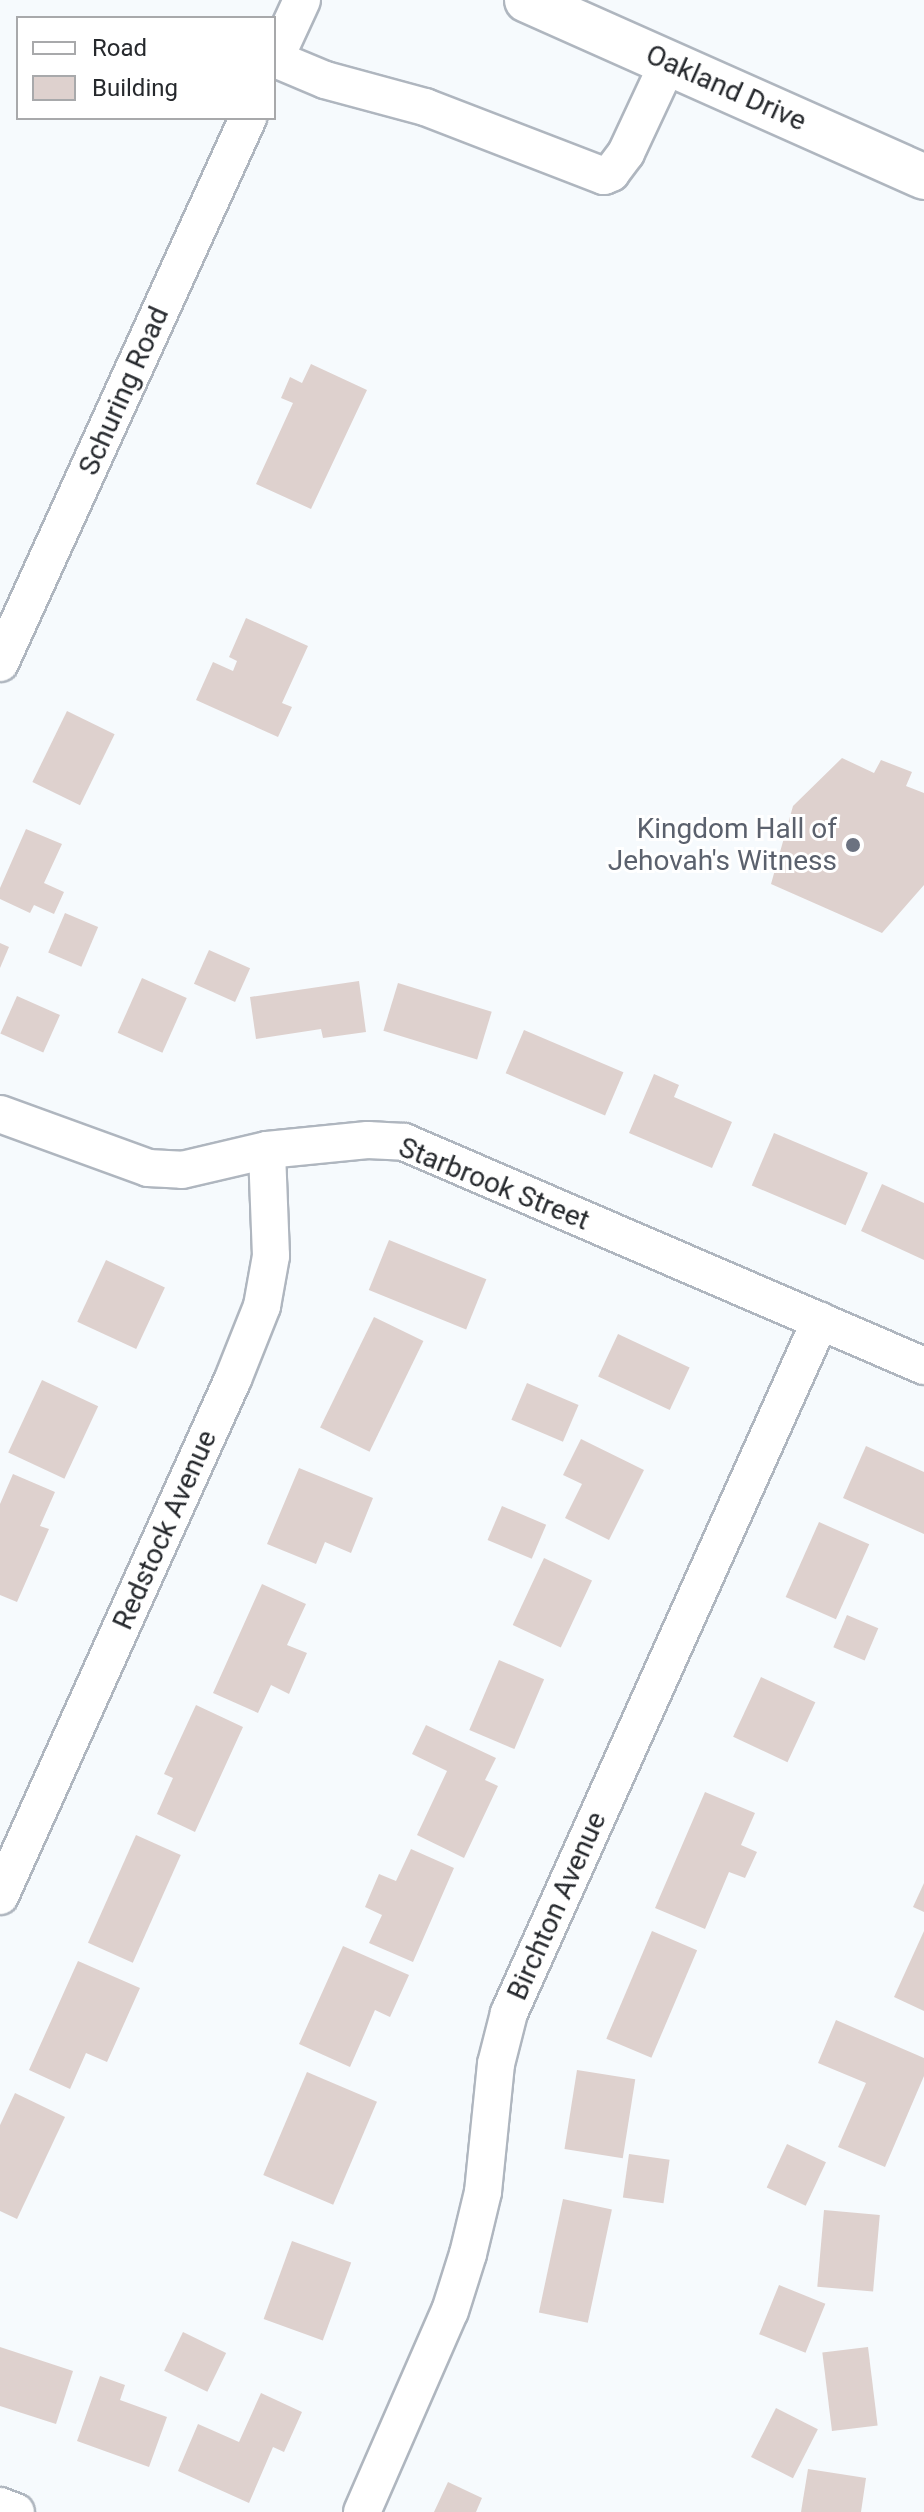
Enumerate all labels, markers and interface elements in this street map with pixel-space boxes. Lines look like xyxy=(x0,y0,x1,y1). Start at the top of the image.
legend xyxy=(16,16,276,120)
text: Road xyxy=(92,34,147,62)
street label: Oakland Drive xyxy=(641,38,811,138)
text: Building xyxy=(92,74,178,102)
street label: Schuring Road xyxy=(72,302,176,480)
place label: Kingdom Hall of Jehovah's Witness xyxy=(608,812,837,878)
marker: Kingdom Hall of Jehovah's Witness xyxy=(844,836,862,854)
street label: Starbrook Street xyxy=(394,1131,594,1237)
street label: Redstock Avenue xyxy=(106,1425,224,1635)
street label: Birchton Avenue xyxy=(500,1807,614,2005)

